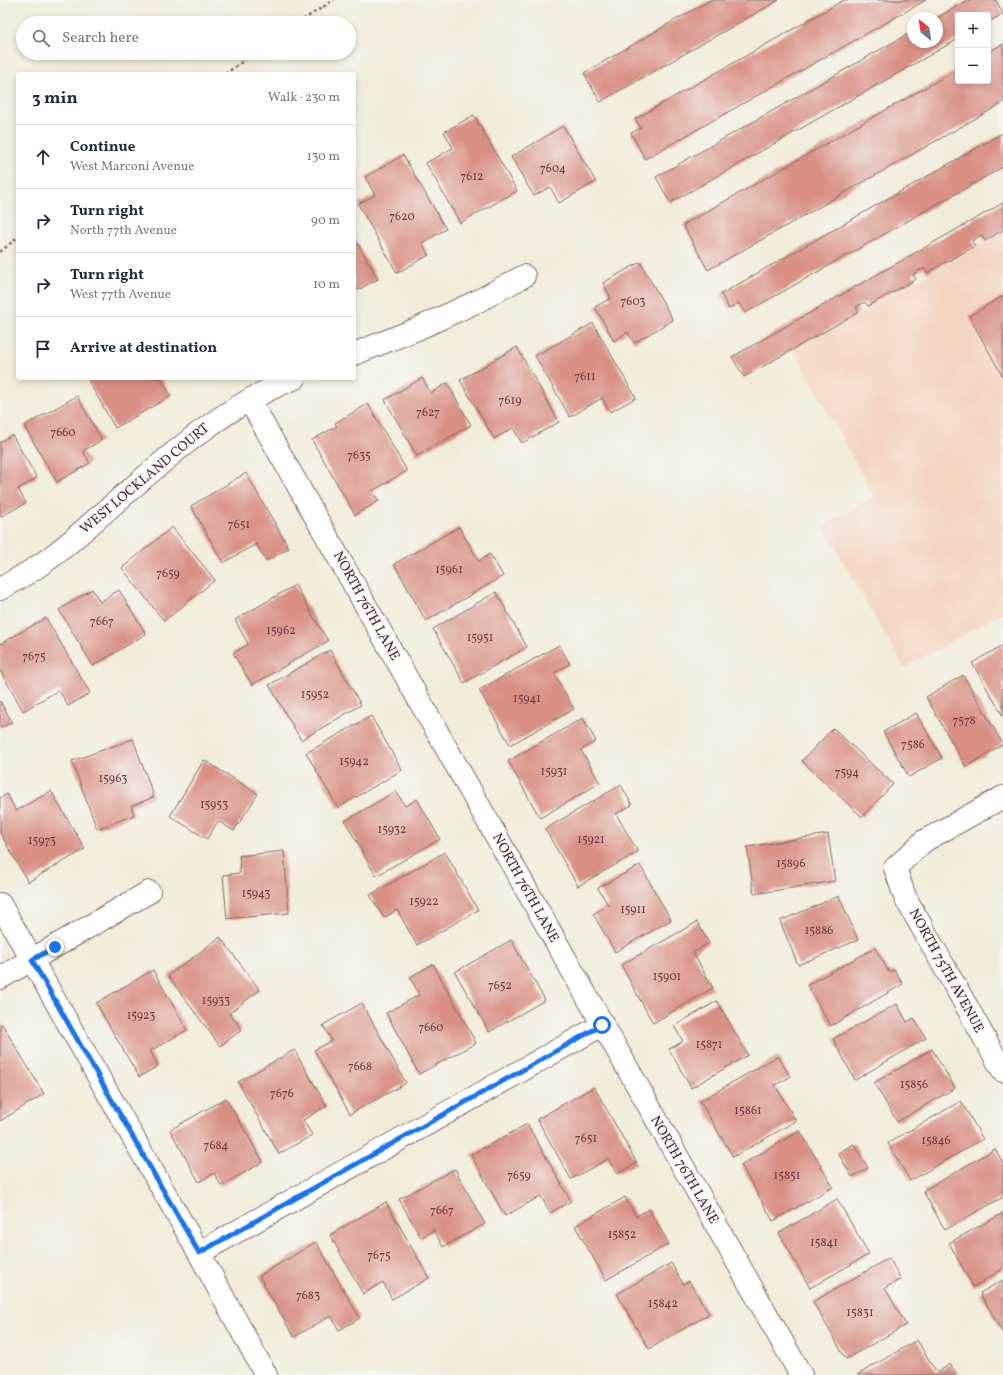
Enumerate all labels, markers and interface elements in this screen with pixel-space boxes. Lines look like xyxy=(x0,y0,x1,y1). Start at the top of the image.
north arrow xyxy=(907,12,943,48)
map controls xyxy=(955,12,991,84)
button: + xyxy=(955,12,991,48)
search box xyxy=(16,16,356,60)
icon: search xyxy=(30,27,52,49)
text: Search here xyxy=(62,28,139,49)
button: − xyxy=(955,48,991,84)
text: 3 min xyxy=(32,87,78,110)
text: Walk · 230 m xyxy=(268,89,340,107)
text: Continue xyxy=(70,137,135,158)
icon: ahead xyxy=(32,146,54,168)
text: 130 m xyxy=(307,148,340,166)
text: West Marconi Avenue xyxy=(70,158,194,176)
house number: 7604 xyxy=(540,161,566,177)
house number: 7612 xyxy=(461,169,484,185)
text: Turn right xyxy=(70,201,144,222)
house number: 7620 xyxy=(389,209,415,225)
icon: right xyxy=(32,210,54,232)
text: 90 m xyxy=(311,212,340,230)
text: North 77th Avenue xyxy=(70,222,177,240)
text: Turn right xyxy=(70,265,144,286)
icon: right xyxy=(32,274,54,296)
text: 10 m xyxy=(313,276,340,294)
text: West 77th Avenue xyxy=(70,286,171,304)
house number: 7603 xyxy=(621,294,645,310)
icon: arrive xyxy=(32,338,54,360)
text: Arrive at destination xyxy=(70,338,217,359)
house number: 7611 xyxy=(574,369,596,385)
house number: 7619 xyxy=(499,393,521,409)
house number: 7627 xyxy=(416,405,440,421)
street label: WEST LOCKLAND COURT xyxy=(76,419,214,539)
house number: 7660 xyxy=(50,425,76,441)
house number: 7635 xyxy=(347,448,371,464)
house number: 7651 xyxy=(228,517,250,533)
street label: NORTH 76TH LANE xyxy=(328,548,404,664)
house number: 15961 xyxy=(435,562,463,578)
house number: 7659 xyxy=(156,566,180,582)
house number: 7667 xyxy=(90,614,114,630)
house number: 15962 xyxy=(266,623,296,639)
house number: 15951 xyxy=(467,630,493,646)
house number: 7675 xyxy=(22,649,46,665)
house number: 15952 xyxy=(301,687,329,703)
house number: 15941 xyxy=(513,691,541,707)
house number: 7578 xyxy=(952,713,976,729)
house number: 7586 xyxy=(901,737,925,753)
house number: 15942 xyxy=(339,754,369,770)
house number: 15931 xyxy=(541,764,568,780)
house number: 7594 xyxy=(835,765,859,781)
house number: 15963 xyxy=(99,771,127,787)
house number: 15953 xyxy=(200,797,228,813)
house number: 15932 xyxy=(378,822,406,838)
street label: NORTH 76TH LANE xyxy=(487,830,563,946)
house number: 15921 xyxy=(577,832,605,848)
house number: 15973 xyxy=(28,833,56,849)
house number: 15896 xyxy=(776,856,806,872)
house number: 15943 xyxy=(242,886,270,902)
house number: 15922 xyxy=(409,894,439,910)
house number: 15911 xyxy=(620,902,646,918)
street label: NORTH 75TH AVENUE xyxy=(904,906,988,1036)
house number: 15886 xyxy=(805,923,833,939)
route end xyxy=(46,938,64,956)
house number: 15901 xyxy=(653,969,681,985)
house number: 7652 xyxy=(488,978,512,994)
house number: 15933 xyxy=(202,993,230,1009)
house number: 15923 xyxy=(127,1008,155,1024)
route start xyxy=(593,1016,611,1034)
house number: 7660 xyxy=(418,1020,444,1036)
house number: 15871 xyxy=(695,1037,723,1053)
house number: 7668 xyxy=(348,1059,372,1075)
house number: 15856 xyxy=(900,1077,928,1093)
house number: 7676 xyxy=(270,1086,294,1102)
house number: 15861 xyxy=(734,1103,762,1119)
street label: NORTH 76TH LANE xyxy=(645,1112,723,1228)
house number: 7651 xyxy=(575,1131,597,1147)
house number: 15846 xyxy=(921,1133,951,1149)
house number: 7684 xyxy=(204,1138,228,1154)
house number: 7659 xyxy=(507,1168,531,1184)
house number: 15851 xyxy=(774,1168,800,1184)
house number: 7667 xyxy=(430,1203,454,1219)
house number: 15852 xyxy=(608,1227,636,1243)
house number: 15841 xyxy=(810,1235,838,1251)
house number: 7675 xyxy=(367,1248,391,1264)
house number: 7683 xyxy=(296,1288,320,1304)
house number: 15842 xyxy=(648,1296,678,1312)
house number: 15831 xyxy=(846,1305,874,1321)

